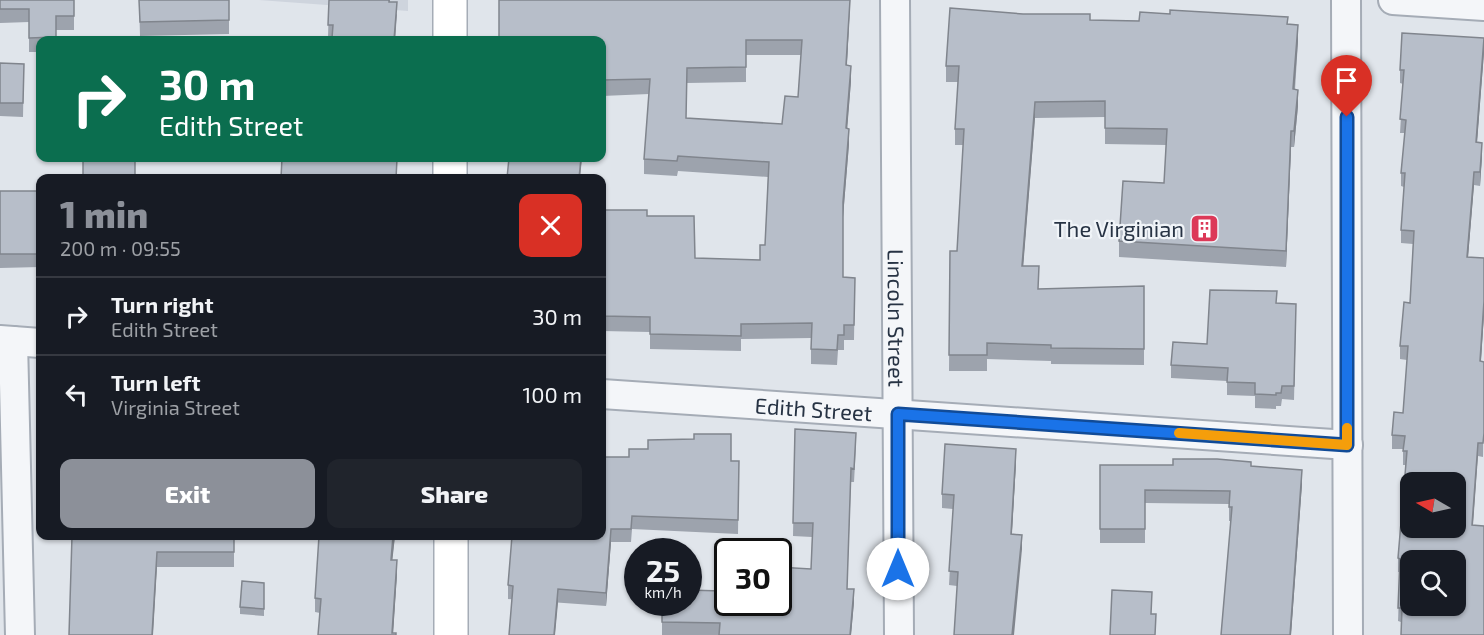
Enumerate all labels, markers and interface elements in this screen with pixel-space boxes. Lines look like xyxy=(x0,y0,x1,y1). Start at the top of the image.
pin xyxy=(1321,55,1372,117)
text: 30 m xyxy=(159,58,255,108)
icon: right xyxy=(60,60,138,138)
icon: arrive xyxy=(1330,64,1363,97)
text: Edith Street xyxy=(159,109,303,141)
text: 1 min xyxy=(60,192,148,235)
button: close xyxy=(519,194,582,257)
building icon: The Virginian xyxy=(1189,212,1221,244)
place label: The Virginian xyxy=(1054,215,1184,241)
text: 200 m · 09:55 xyxy=(60,236,181,260)
street label: Lincoln Street xyxy=(884,249,910,387)
text: Turn right xyxy=(111,291,213,317)
icon: right xyxy=(60,300,93,333)
text: 30 m xyxy=(532,303,582,329)
text: Edith Street xyxy=(111,317,218,341)
text: Turn left xyxy=(111,369,200,395)
icon: left xyxy=(60,378,93,411)
text: 100 m xyxy=(523,381,582,407)
street label: Edith Street xyxy=(754,391,873,425)
text: Virginia Street xyxy=(111,395,240,419)
button: Exit xyxy=(60,459,315,528)
button: Share xyxy=(327,459,582,528)
north arrow xyxy=(1400,472,1466,538)
map controls xyxy=(1400,472,1466,616)
position arrow xyxy=(866,537,930,601)
speed limit sign: 30 xyxy=(714,538,792,616)
button: search xyxy=(1400,550,1466,616)
text: 25 xyxy=(646,552,680,588)
text: km/h xyxy=(644,583,682,601)

